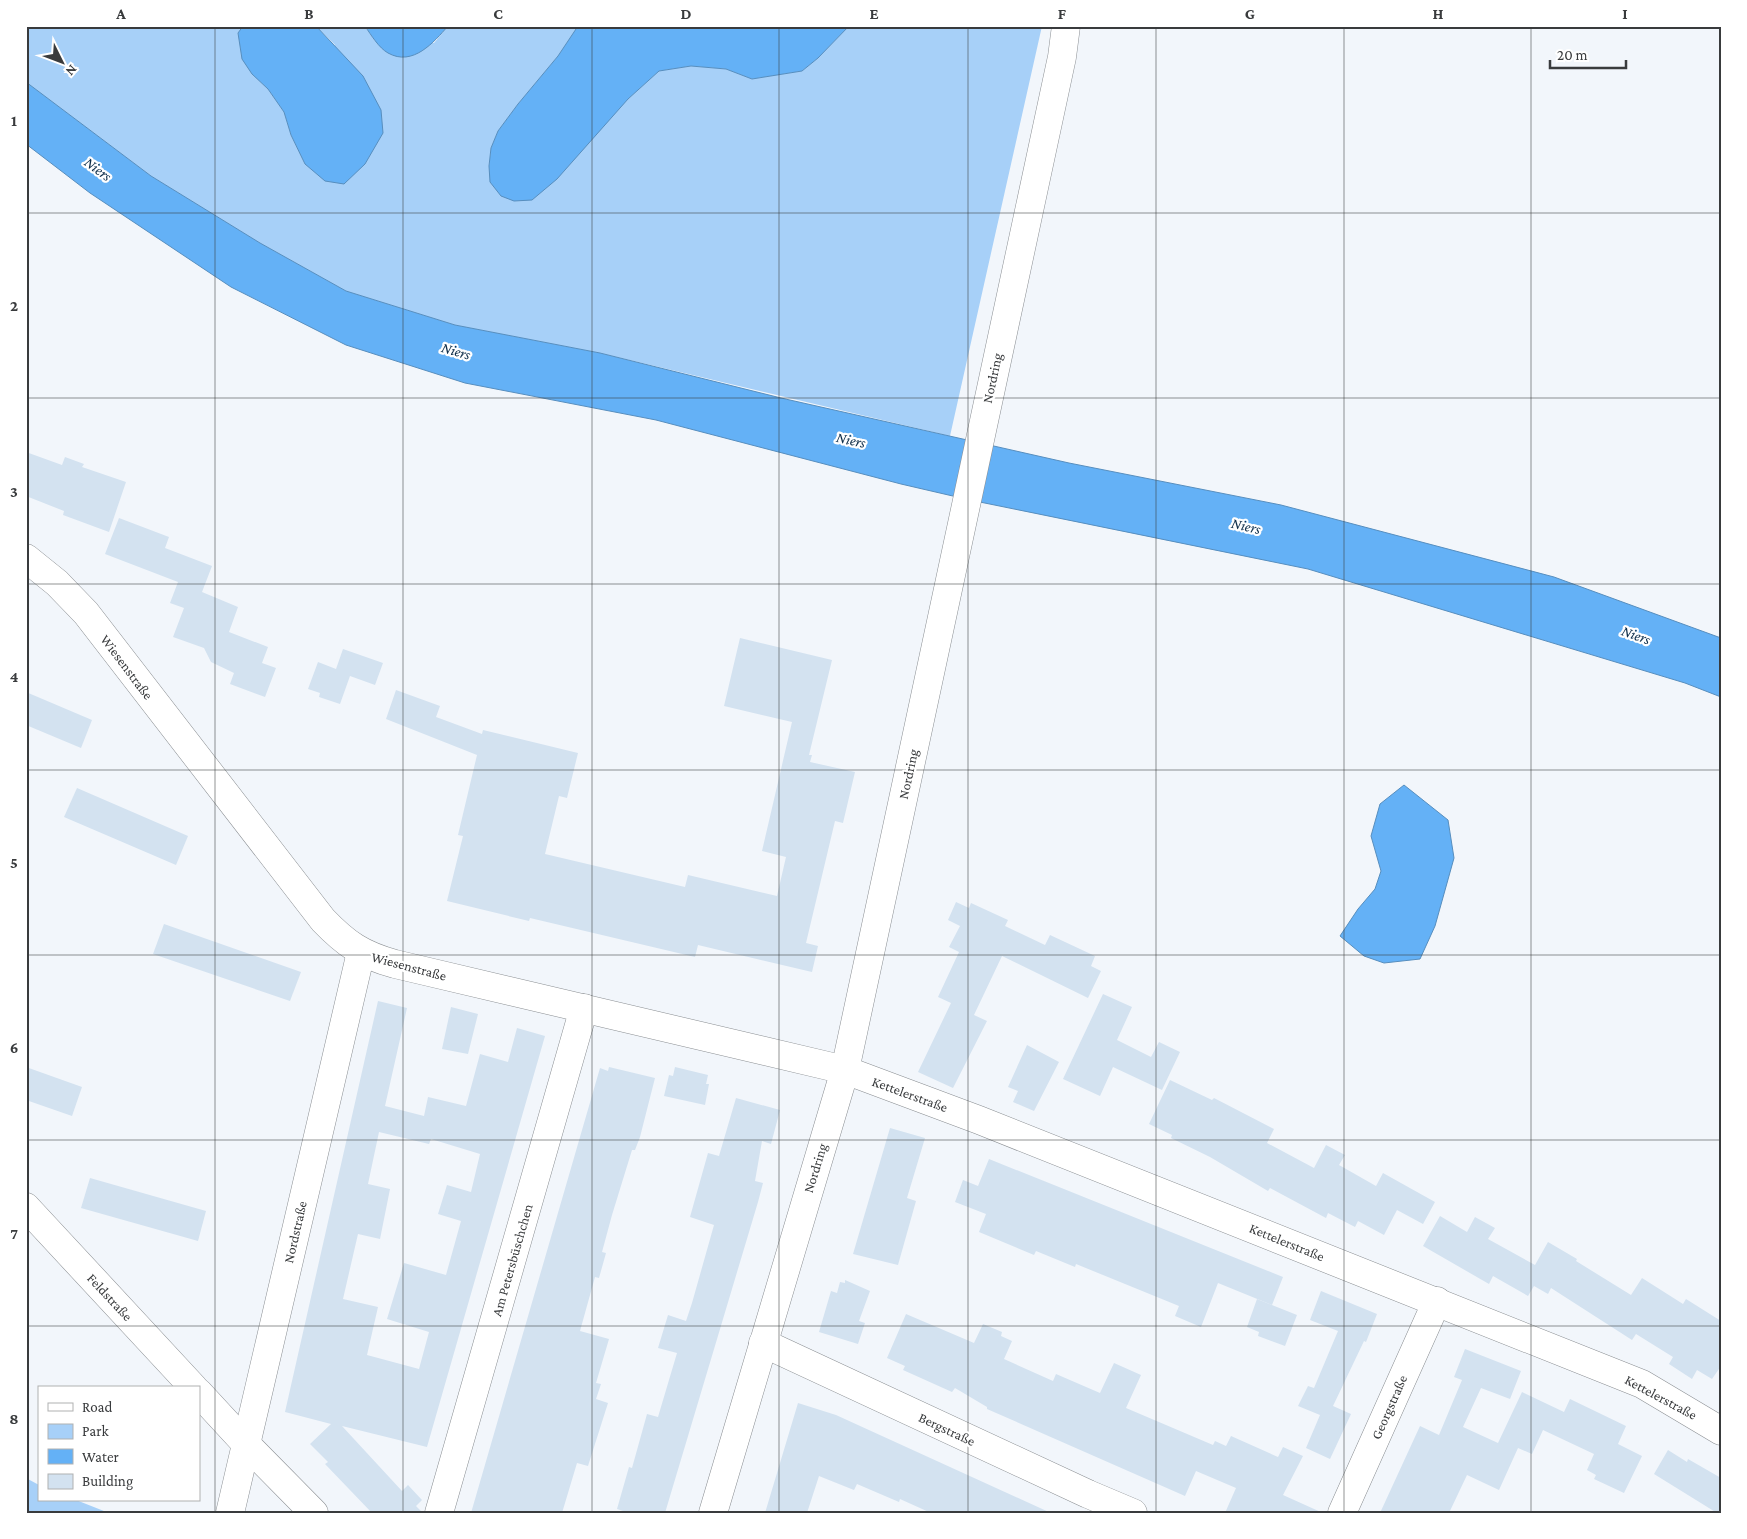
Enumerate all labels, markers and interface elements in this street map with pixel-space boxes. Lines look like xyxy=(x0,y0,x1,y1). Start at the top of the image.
text: A xyxy=(115,5,126,22)
text: B xyxy=(304,5,314,22)
text: C xyxy=(493,5,503,22)
text: D xyxy=(680,5,692,22)
text: E xyxy=(869,5,879,22)
text: F xyxy=(1058,5,1067,22)
text: G xyxy=(1245,5,1255,22)
text: H xyxy=(1433,5,1444,22)
text: I xyxy=(1622,5,1628,22)
north arrow xyxy=(38,38,88,88)
scale bar xyxy=(1550,38,1626,70)
text: 20 m xyxy=(1557,47,1588,63)
text: N xyxy=(62,62,81,80)
text: 1 xyxy=(11,112,17,129)
water label: Niers xyxy=(81,154,115,184)
text: 2 xyxy=(10,297,18,314)
water label: Niers xyxy=(440,339,473,363)
street label: Nordring xyxy=(979,351,1005,405)
water label: Niers xyxy=(835,429,867,451)
text: 3 xyxy=(10,483,18,500)
water label: Niers xyxy=(1230,515,1262,537)
water label: Niers xyxy=(1619,622,1653,648)
street label: Wiesenstraße xyxy=(97,631,157,703)
text: 4 xyxy=(10,668,19,685)
street label: Nordring xyxy=(895,747,921,801)
text: 5 xyxy=(10,854,18,871)
street label: Wiesenstraße xyxy=(370,948,448,984)
text: 6 xyxy=(10,1039,18,1056)
street label: Kettelerstraße xyxy=(870,1073,950,1115)
street label: Nordring xyxy=(800,1141,830,1195)
street label: Nordstraße xyxy=(280,1199,310,1265)
street label: Am Petersbüschchen xyxy=(488,1202,536,1318)
street label: Kettelerstraße xyxy=(1247,1220,1327,1264)
text: 7 xyxy=(10,1225,18,1242)
street label: Feldstraße xyxy=(84,1270,136,1324)
street label: Kettelerstraße xyxy=(1622,1371,1700,1423)
street label: Georgstraße xyxy=(1368,1372,1410,1442)
legend xyxy=(38,1386,200,1502)
text: Road xyxy=(82,1399,113,1415)
street label: Bergstraße xyxy=(916,1409,978,1449)
text: 8 xyxy=(9,1410,19,1427)
text: Park xyxy=(82,1423,109,1439)
text: Water xyxy=(82,1449,119,1465)
text: Building xyxy=(82,1473,133,1490)

